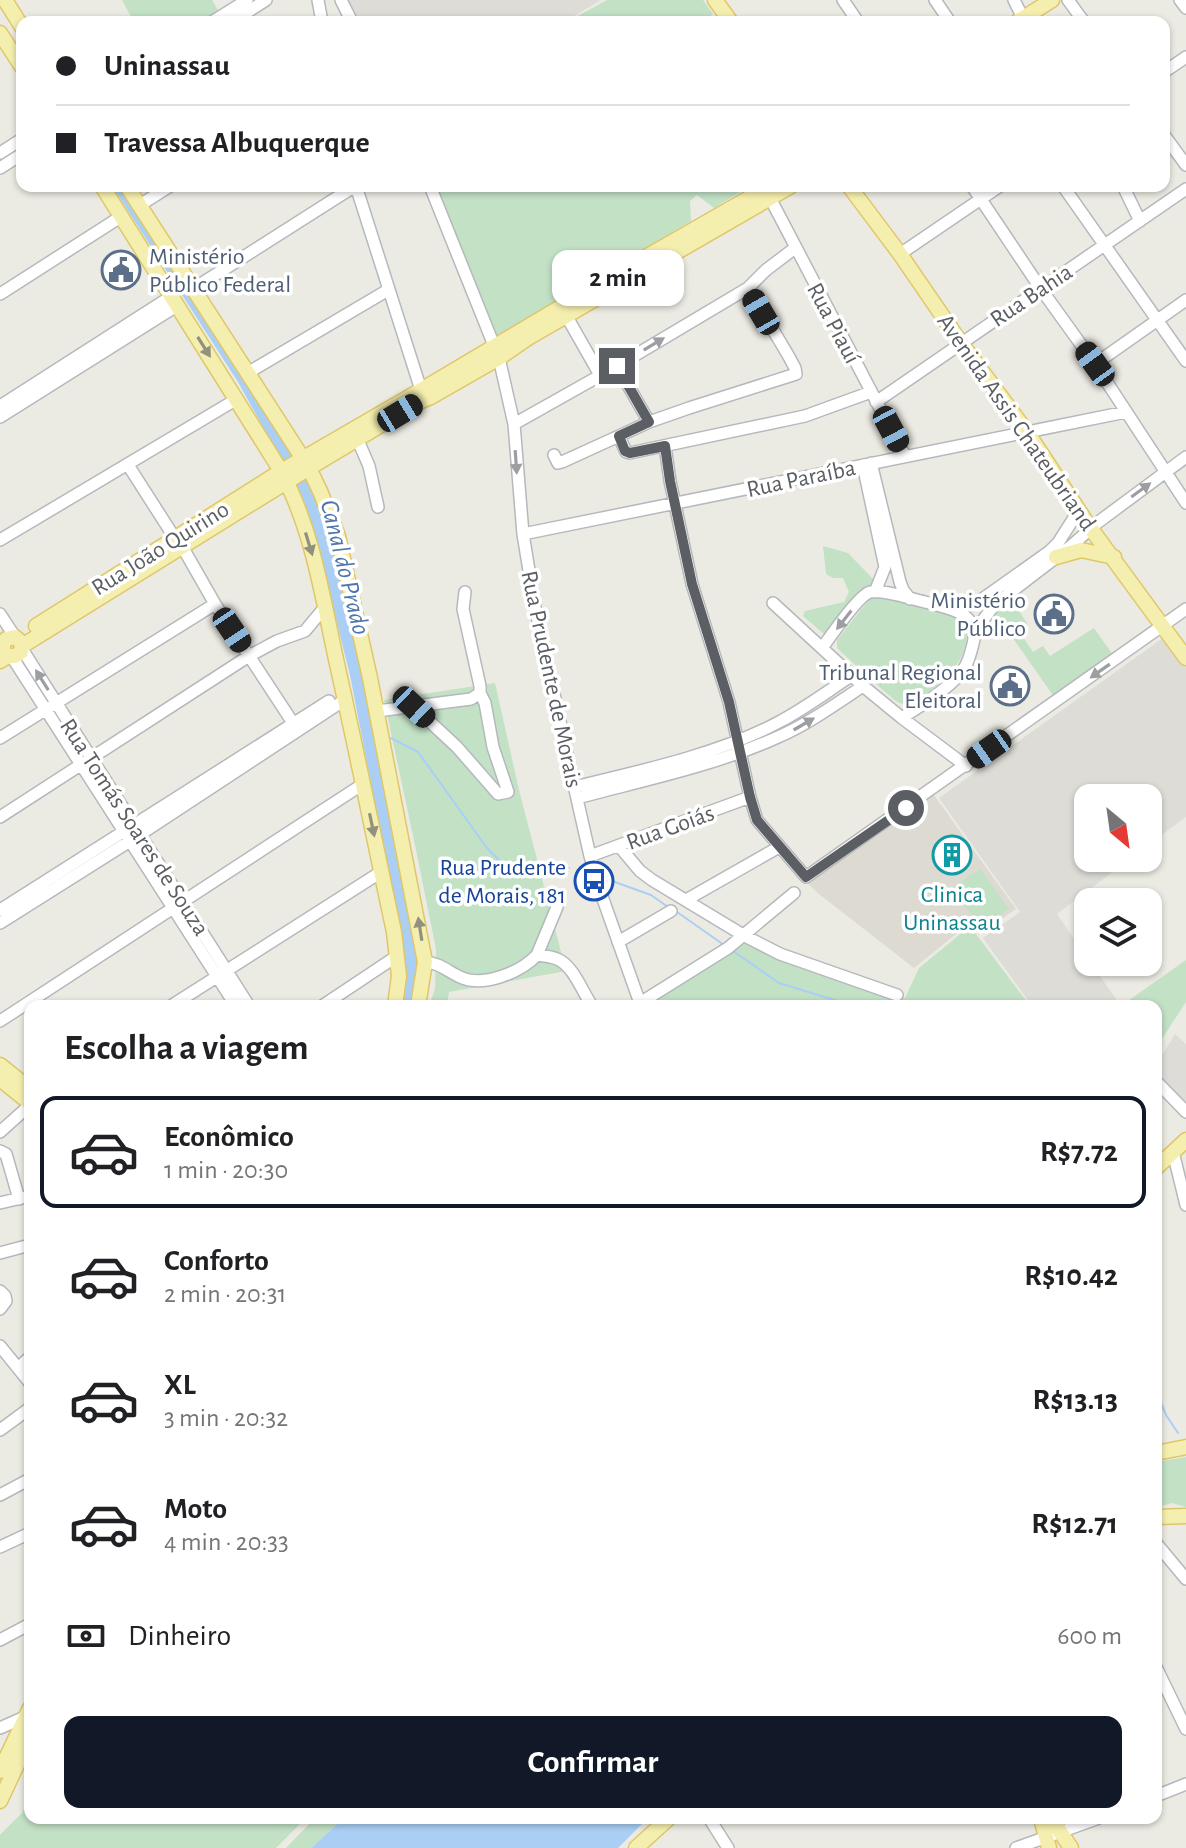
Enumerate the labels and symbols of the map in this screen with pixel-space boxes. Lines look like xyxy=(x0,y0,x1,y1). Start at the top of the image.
place label: Ministério Público Federal xyxy=(149,245,291,297)
public building icon: Ministério Público Federal xyxy=(100,249,142,291)
callout: 2 min xyxy=(551,250,683,306)
street label: Rua Bahia xyxy=(986,260,1077,332)
street label: Rua Piauí xyxy=(802,279,864,368)
car xyxy=(739,285,783,339)
street label: Avenida Assis Chateubriand xyxy=(932,310,1100,535)
one-way arrow xyxy=(196,335,211,358)
one-way arrow xyxy=(643,337,665,351)
car xyxy=(1071,338,1119,390)
route end xyxy=(599,348,635,384)
car xyxy=(373,390,427,436)
car xyxy=(869,402,913,456)
one-way arrow xyxy=(510,450,523,475)
street label: Rua Paraíba xyxy=(745,456,858,502)
one-way arrow xyxy=(1130,482,1152,498)
street label: Rua João Quirino xyxy=(88,497,233,601)
water label: Canal do Prado xyxy=(316,497,374,637)
one-way arrow xyxy=(303,532,316,556)
street label: Rua Prudente de Morais xyxy=(516,569,586,790)
place label: Ministério Público xyxy=(930,589,1026,641)
public building icon: Ministério Público xyxy=(1033,593,1075,635)
car xyxy=(209,603,255,657)
one-way arrow xyxy=(836,609,853,629)
place label: Tribunal Regional Eleitoral xyxy=(819,661,982,713)
one-way arrow xyxy=(1089,663,1110,678)
public building icon: Tribunal Regional Eleitoral xyxy=(989,665,1031,707)
one-way arrow xyxy=(35,669,49,691)
car xyxy=(388,682,440,732)
street label: Rua Tomás Soares de Souza xyxy=(55,715,213,940)
one-way arrow xyxy=(792,717,815,731)
car xyxy=(962,725,1016,773)
north arrow xyxy=(1074,784,1162,872)
route start xyxy=(888,790,924,826)
street label: Rua Goiás xyxy=(623,801,717,855)
one-way arrow xyxy=(366,813,378,838)
building icon: Clinica Uninassau xyxy=(931,834,973,876)
place label: Rua Prudente de Morais, 181 xyxy=(438,856,566,908)
bus stop icon: Rua Prudente de Morais, 181 xyxy=(573,860,615,902)
place label: Clinica Uninassau xyxy=(903,883,1001,935)
one-way arrow xyxy=(413,916,426,941)

